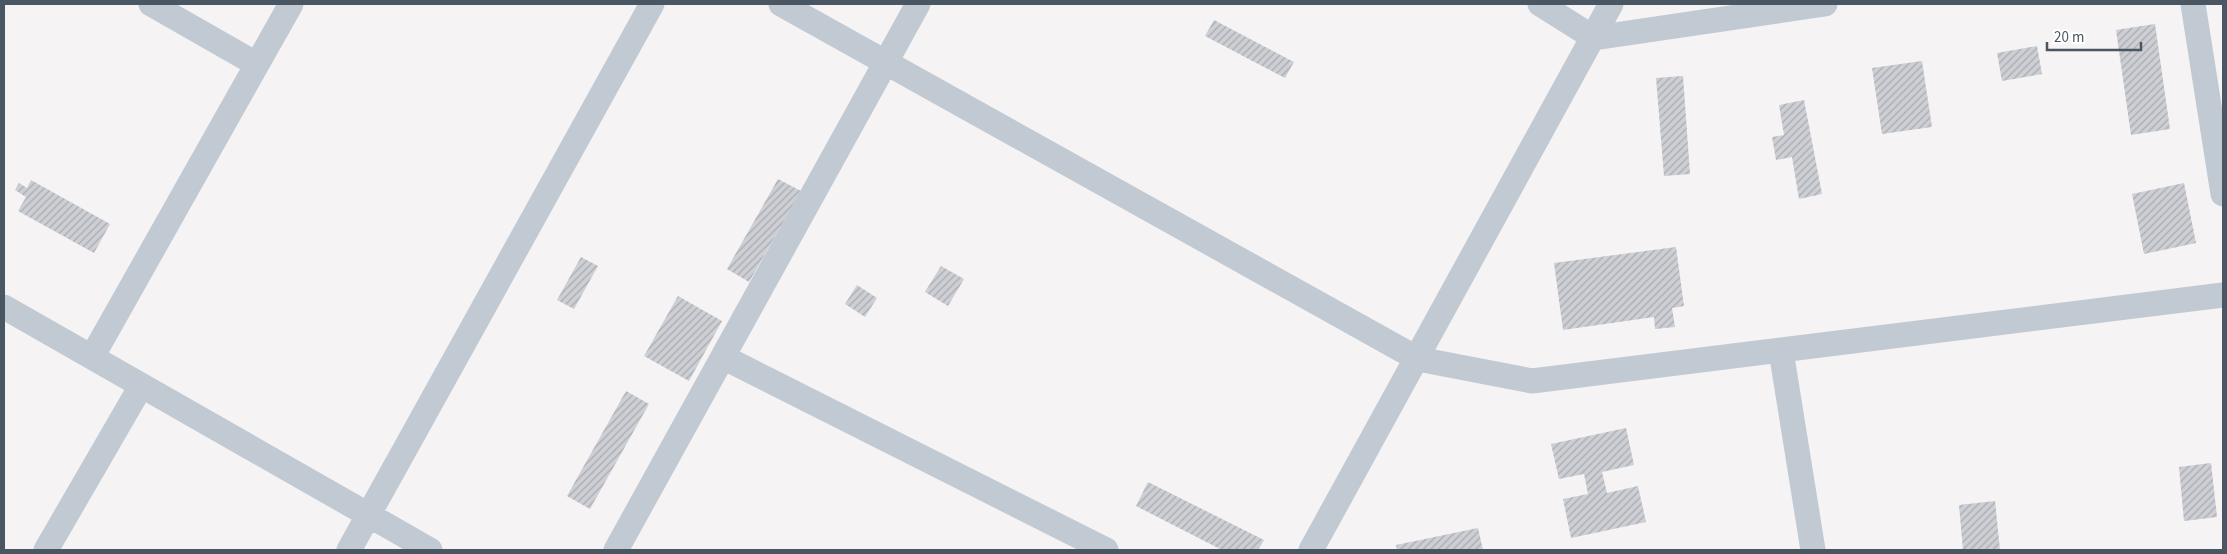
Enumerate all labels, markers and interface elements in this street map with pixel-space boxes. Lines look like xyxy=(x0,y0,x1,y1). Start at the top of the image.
scale bar xyxy=(2047,20,2141,52)
text: 20 m xyxy=(2054,27,2084,48)

